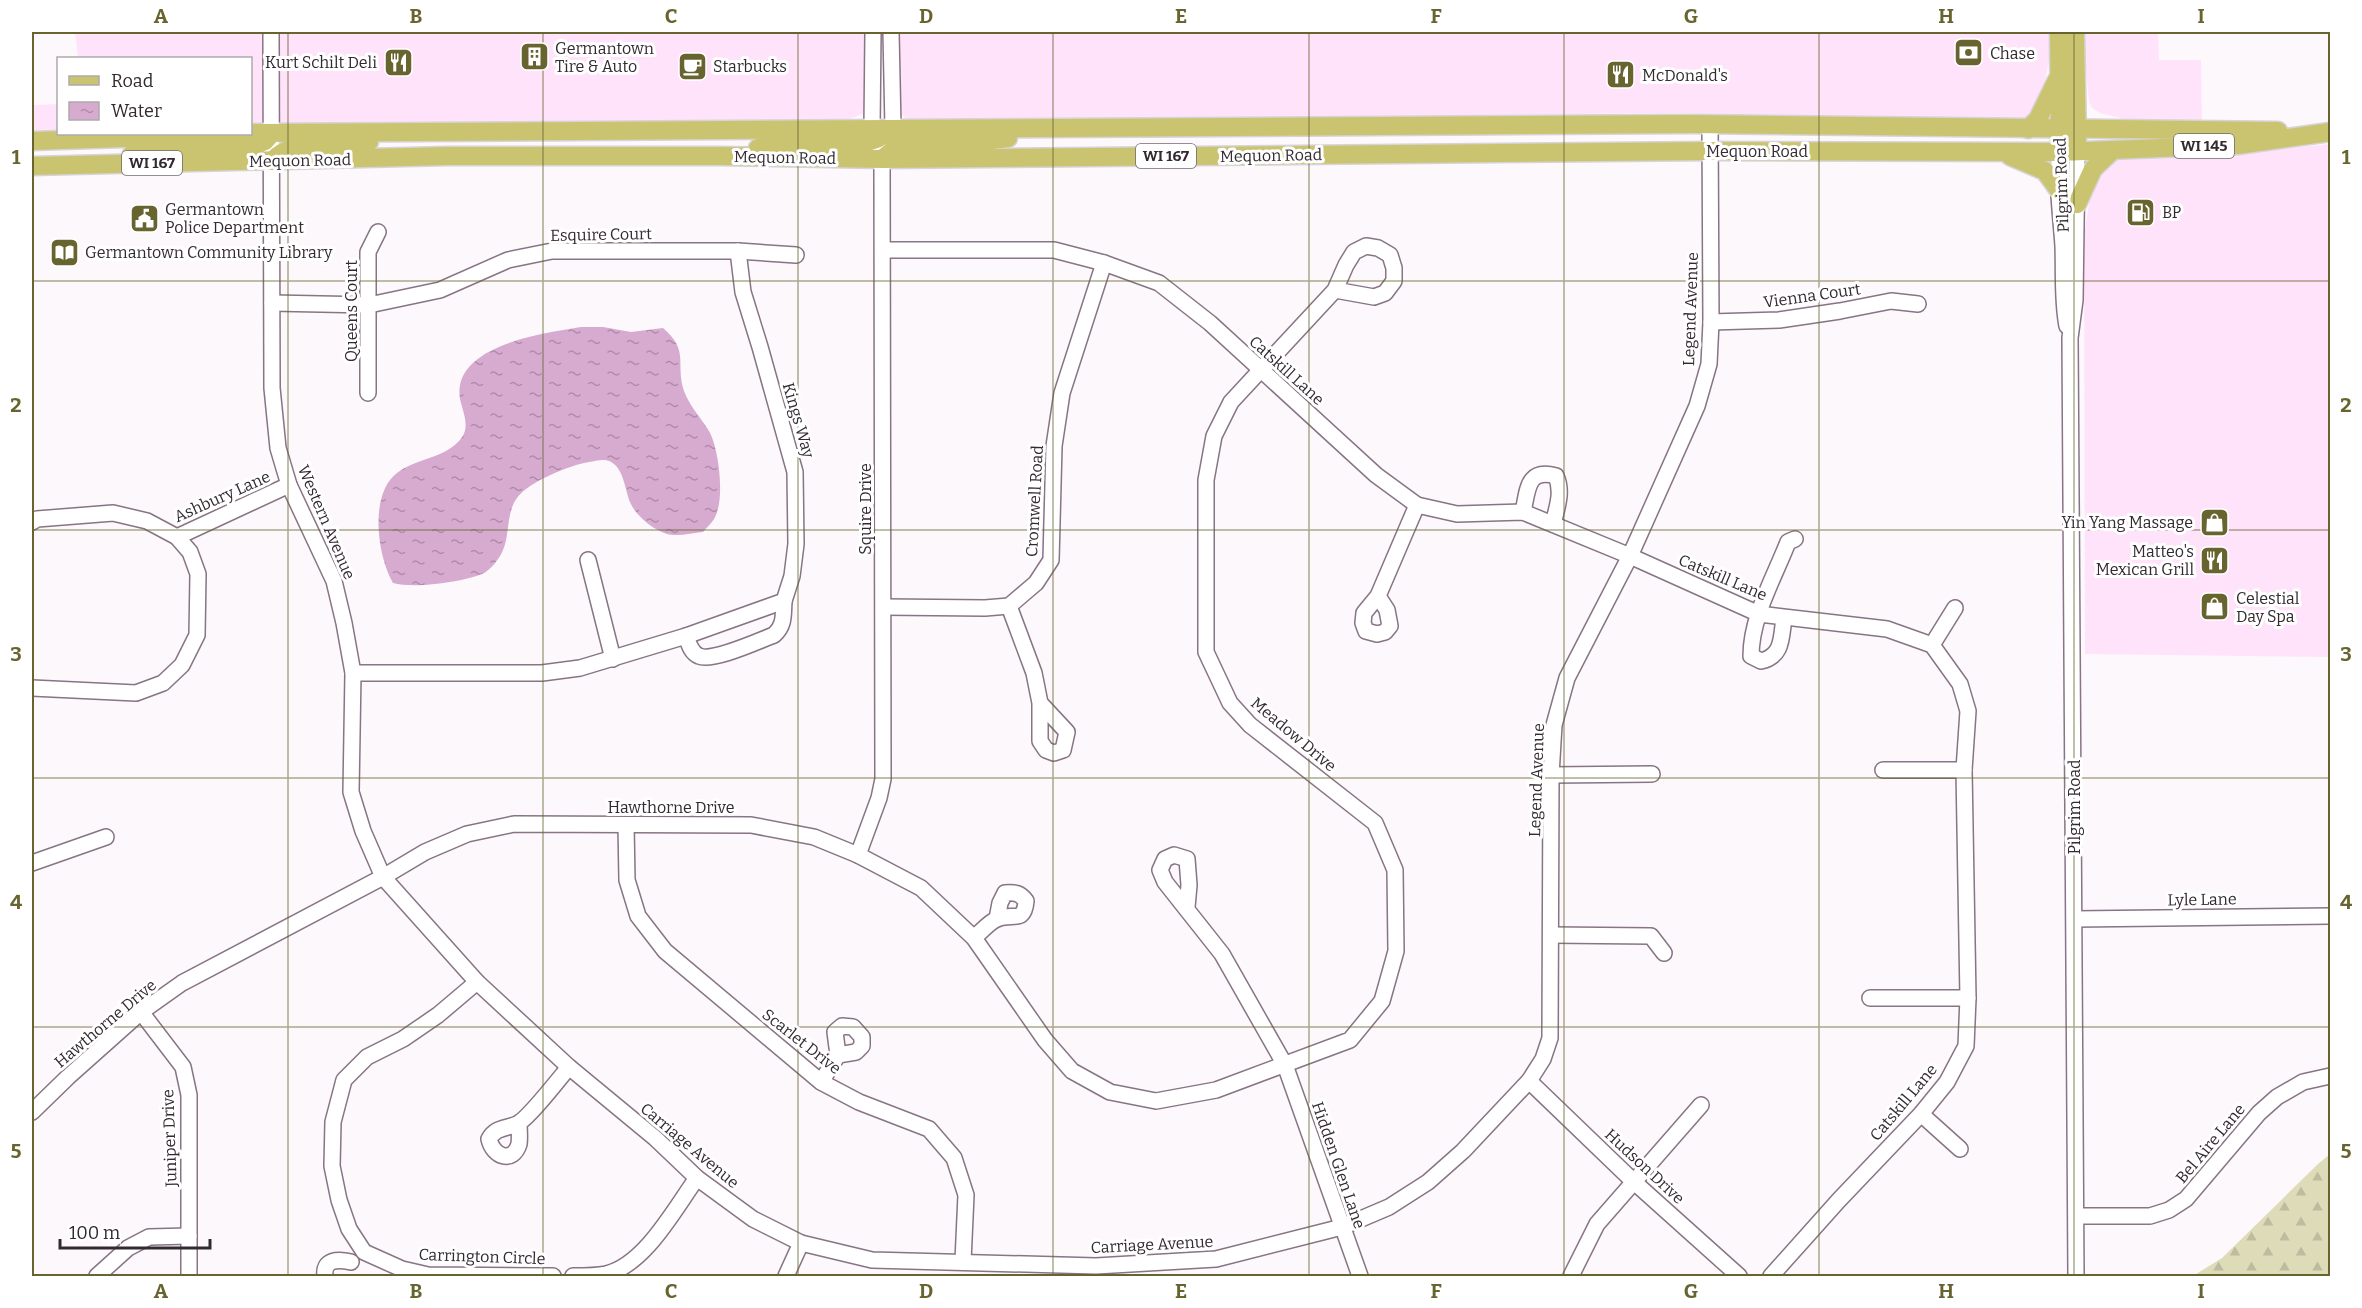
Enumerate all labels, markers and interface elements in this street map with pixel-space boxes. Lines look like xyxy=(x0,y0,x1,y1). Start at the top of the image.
text: A xyxy=(154,4,169,28)
text: B xyxy=(410,4,423,28)
text: C xyxy=(665,4,677,28)
text: D xyxy=(919,4,933,28)
text: E xyxy=(1175,4,1187,28)
text: F xyxy=(1430,4,1442,28)
text: G xyxy=(1684,4,1698,28)
text: H xyxy=(1938,4,1954,28)
text: I xyxy=(2197,4,2205,28)
bank icon: Chase xyxy=(1953,37,1985,69)
place label: Germantown Tire & Auto xyxy=(555,39,654,76)
building icon: Germantown Tire & Auto xyxy=(518,41,550,73)
place label: Chase xyxy=(1990,44,2035,63)
restaurant icon: Kurt Schilt Deli xyxy=(382,46,414,78)
cafe icon: Starbucks xyxy=(676,50,708,82)
place label: Kurt Schilt Deli xyxy=(265,53,377,72)
legend xyxy=(57,57,252,135)
place label: Starbucks xyxy=(713,57,787,76)
restaurant icon: McDonald's xyxy=(1605,59,1637,91)
place label: McDonald's xyxy=(1642,66,1728,85)
text: Road xyxy=(111,70,154,92)
text: Water xyxy=(111,100,162,122)
road number: WI 145 xyxy=(2174,134,2234,158)
street label: Pilgrim Road xyxy=(2050,137,2073,233)
street label: Mequon Road xyxy=(1706,142,1809,161)
road number: WI 167 xyxy=(1136,144,1196,168)
text: 1 xyxy=(12,145,21,169)
street label: Mequon Road xyxy=(1220,145,1323,166)
text: 1 xyxy=(2342,145,2351,169)
street label: Mequon Road xyxy=(734,147,837,168)
street label: Mequon Road xyxy=(249,150,352,171)
road number: WI 167 xyxy=(122,151,182,175)
fuel station icon: BP xyxy=(2125,196,2157,228)
place label: Germantown Police Department xyxy=(165,200,304,237)
public building icon: Germantown Police Department xyxy=(128,202,160,234)
place label: BP xyxy=(2162,203,2181,222)
street label: Esquire Court xyxy=(550,224,652,245)
library icon: Germantown Community Library xyxy=(48,236,80,268)
place label: Germantown Community Library xyxy=(85,243,333,262)
street label: Legend Avenue xyxy=(1679,252,1702,366)
street label: Queens Court xyxy=(342,260,361,362)
street label: Vienna Court xyxy=(1762,279,1862,312)
street label: Catskill Lane xyxy=(1245,332,1328,409)
street label: Kings Way xyxy=(779,380,818,460)
text: 2 xyxy=(10,393,22,417)
text: 2 xyxy=(2340,393,2352,417)
street label: Cromwell Road xyxy=(1022,444,1047,557)
street label: Western Avenue xyxy=(294,462,359,582)
street label: Squire Drive xyxy=(856,463,875,555)
street label: Ashbury Lane xyxy=(171,467,273,526)
shop icon: Yin Yang Massage xyxy=(2198,506,2230,538)
place label: Yin Yang Massage xyxy=(2061,513,2193,532)
place label: Matteo's Mexican Grill xyxy=(2096,542,2194,579)
restaurant icon: Matteo's Mexican Grill xyxy=(2199,544,2231,576)
street label: Catskill Lane xyxy=(1676,550,1770,605)
place label: Celestial Day Spa xyxy=(2236,589,2300,626)
shop icon: Celestial Day Spa xyxy=(2199,591,2231,623)
text: 3 xyxy=(10,642,22,666)
text: 3 xyxy=(2340,642,2352,666)
street label: Meadow Drive xyxy=(1247,693,1340,776)
street label: Legend Avenue xyxy=(1525,723,1548,837)
street label: Pilgrim Road xyxy=(2065,759,2084,855)
street label: Hawthorne Drive xyxy=(608,798,734,817)
street label: Lyle Lane xyxy=(2167,889,2237,910)
text: 4 xyxy=(10,890,22,914)
text: 4 xyxy=(2340,890,2352,914)
street label: Hawthorne Drive xyxy=(51,975,160,1071)
street label: Scarlet Drive xyxy=(759,1005,845,1078)
street label: Catskill Lane xyxy=(1866,1060,1941,1145)
street label: Juniper Drive xyxy=(158,1089,181,1188)
street label: Carriage Avenue xyxy=(637,1099,743,1192)
street label: Hidden Glen Lane xyxy=(1308,1099,1369,1231)
street label: Bel Aire Lane xyxy=(2172,1100,2249,1187)
street label: Hudson Drive xyxy=(1601,1125,1688,1208)
text: 5 xyxy=(11,1139,22,1163)
text: 5 xyxy=(2341,1139,2352,1163)
scale bar xyxy=(60,1212,210,1250)
text: 100 m xyxy=(69,1222,120,1244)
street label: Carriage Avenue xyxy=(1090,1232,1214,1257)
street label: Carrington Circle xyxy=(418,1245,546,1268)
text: A xyxy=(154,1279,169,1303)
text: B xyxy=(410,1279,423,1303)
text: C xyxy=(665,1279,677,1303)
text: D xyxy=(919,1279,933,1303)
text: E xyxy=(1175,1279,1187,1303)
text: F xyxy=(1430,1279,1442,1303)
text: G xyxy=(1684,1279,1698,1303)
text: H xyxy=(1938,1279,1954,1303)
text: I xyxy=(2197,1279,2205,1303)

